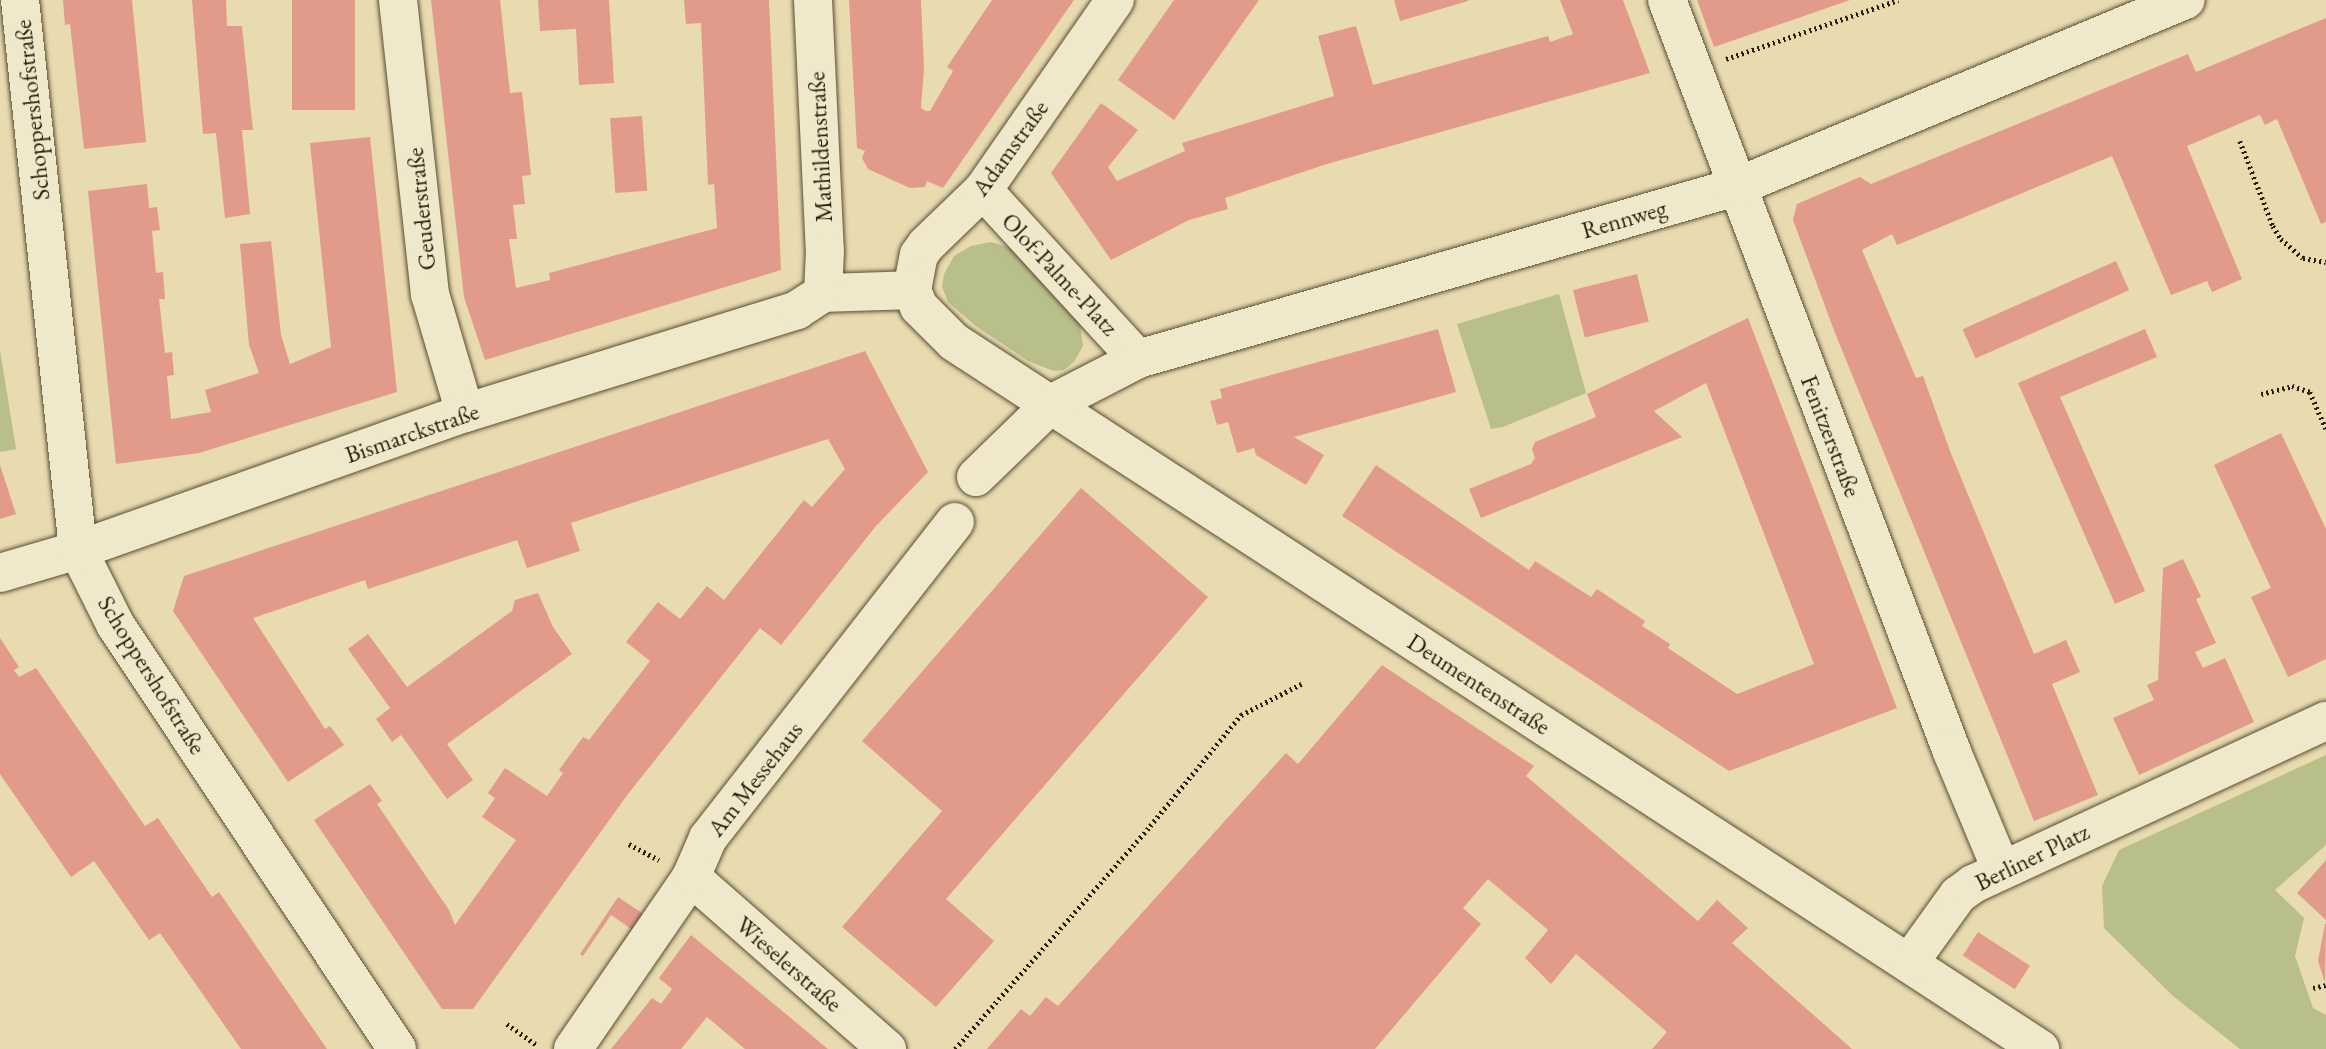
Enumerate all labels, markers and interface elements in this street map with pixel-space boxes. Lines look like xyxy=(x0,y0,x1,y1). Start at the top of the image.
street label: Schoppershofstraße xyxy=(8,18,56,202)
street label: Mathildenstraße xyxy=(802,71,838,223)
street label: Adamstraße xyxy=(966,94,1054,202)
street label: Geuderstraße xyxy=(400,146,442,272)
street label: Rennweg xyxy=(1578,193,1670,245)
street label: Olof-Palme-Platz xyxy=(996,207,1124,341)
street label: Fenitzerstraße xyxy=(1795,371,1867,501)
street label: Bismarckstraße xyxy=(341,397,483,469)
street label: Schoppershofstraße xyxy=(92,590,212,760)
street label: Deumentenstraße xyxy=(1402,627,1556,741)
street label: Am Messehaus xyxy=(701,716,809,842)
street label: Berliner Platz xyxy=(1970,817,2094,897)
street label: Wieselerstraße xyxy=(730,910,848,1018)

